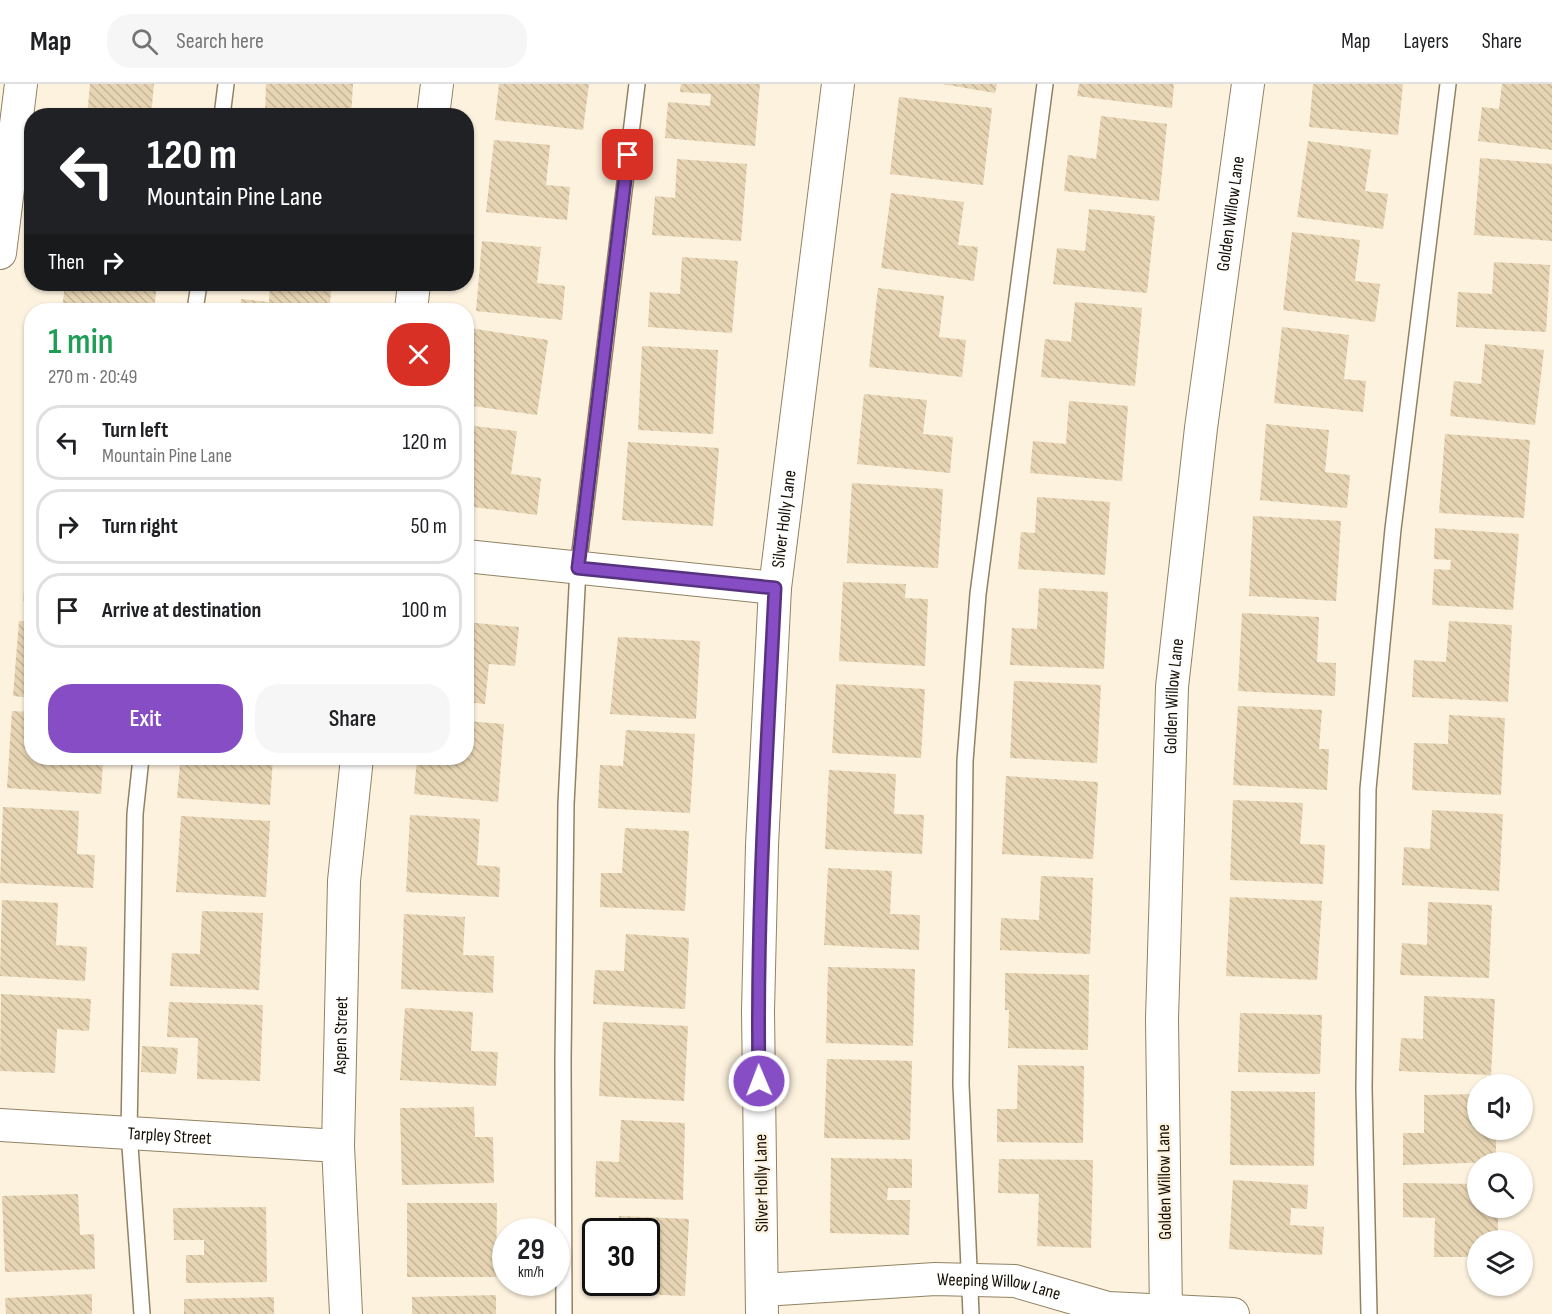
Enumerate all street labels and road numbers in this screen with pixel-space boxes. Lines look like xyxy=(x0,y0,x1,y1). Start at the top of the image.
street label: Golden Willow Lane xyxy=(1213,155,1249,273)
street label: Silver Holly Lane xyxy=(768,469,801,569)
street label: Golden Willow Lane xyxy=(1160,637,1188,754)
street label: Aspen Street xyxy=(330,996,352,1075)
street label: Tarpley Street xyxy=(127,1123,213,1149)
street label: Golden Willow Lane xyxy=(1153,1124,1176,1240)
street label: Silver Holly Lane xyxy=(750,1134,773,1232)
street label: Weeping Willow Lane xyxy=(937,1269,1063,1305)

